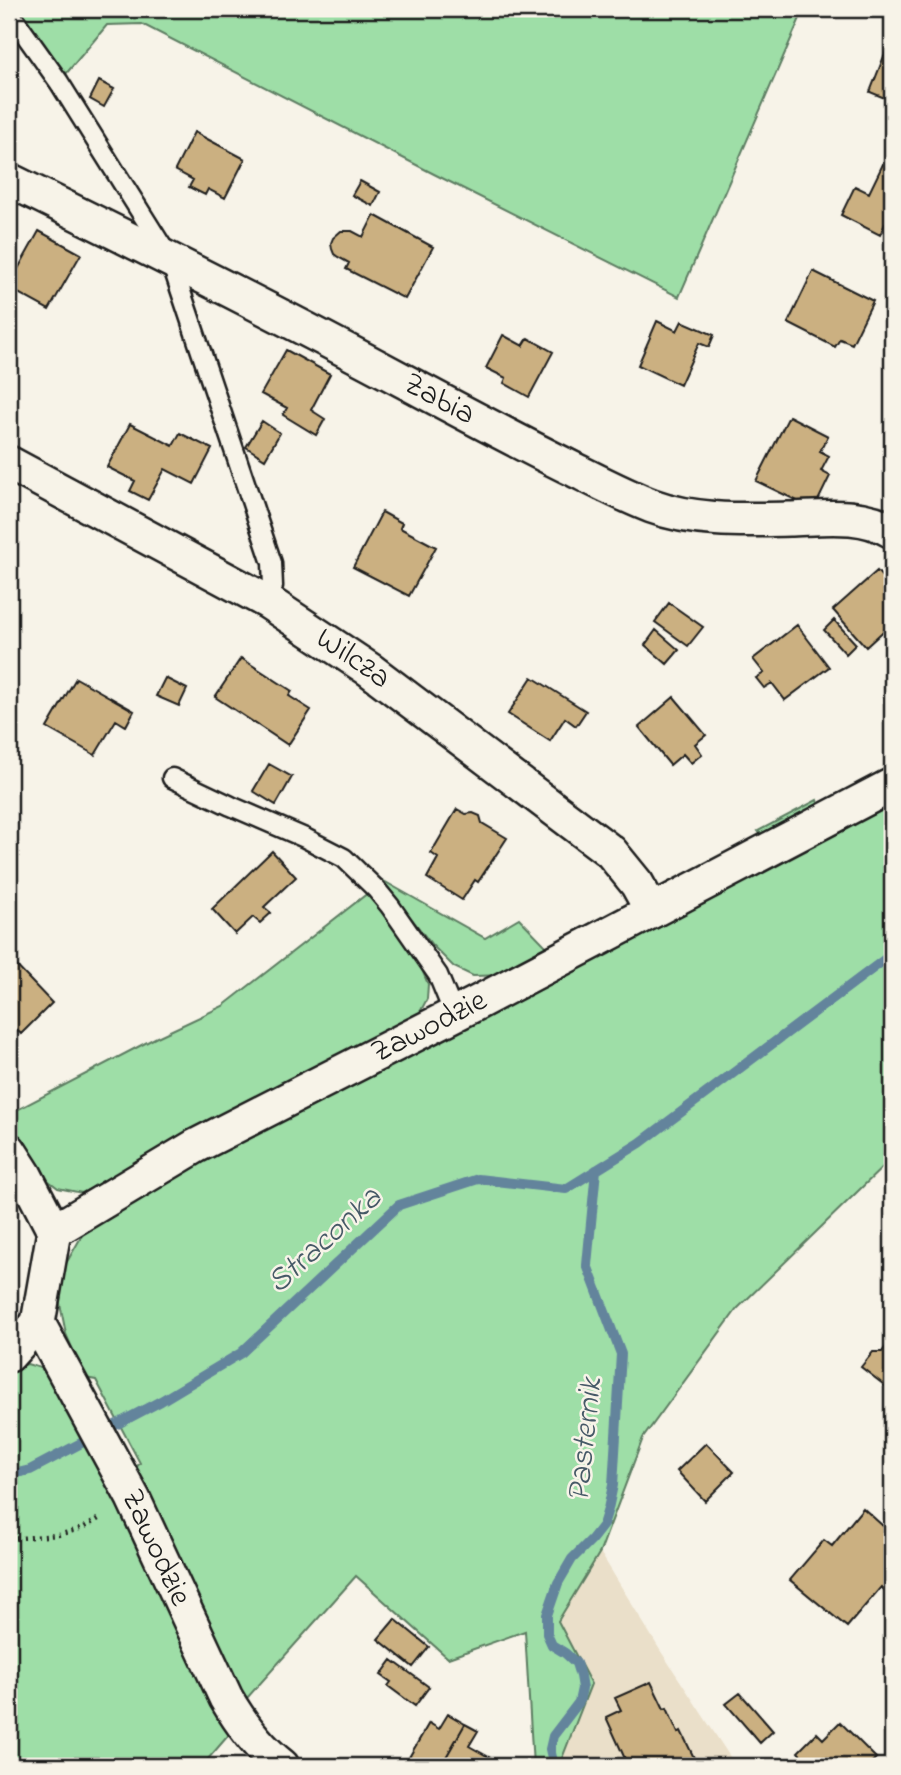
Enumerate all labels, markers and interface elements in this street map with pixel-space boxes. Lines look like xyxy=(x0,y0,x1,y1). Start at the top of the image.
street label: Żabia xyxy=(395,361,483,438)
street label: Wilcza xyxy=(306,616,401,701)
street label: Zawodzie xyxy=(363,978,496,1076)
water label: Straconka xyxy=(257,1175,394,1306)
water label: Pasternik xyxy=(556,1374,617,1504)
street label: Zawodzie xyxy=(107,1482,203,1615)

